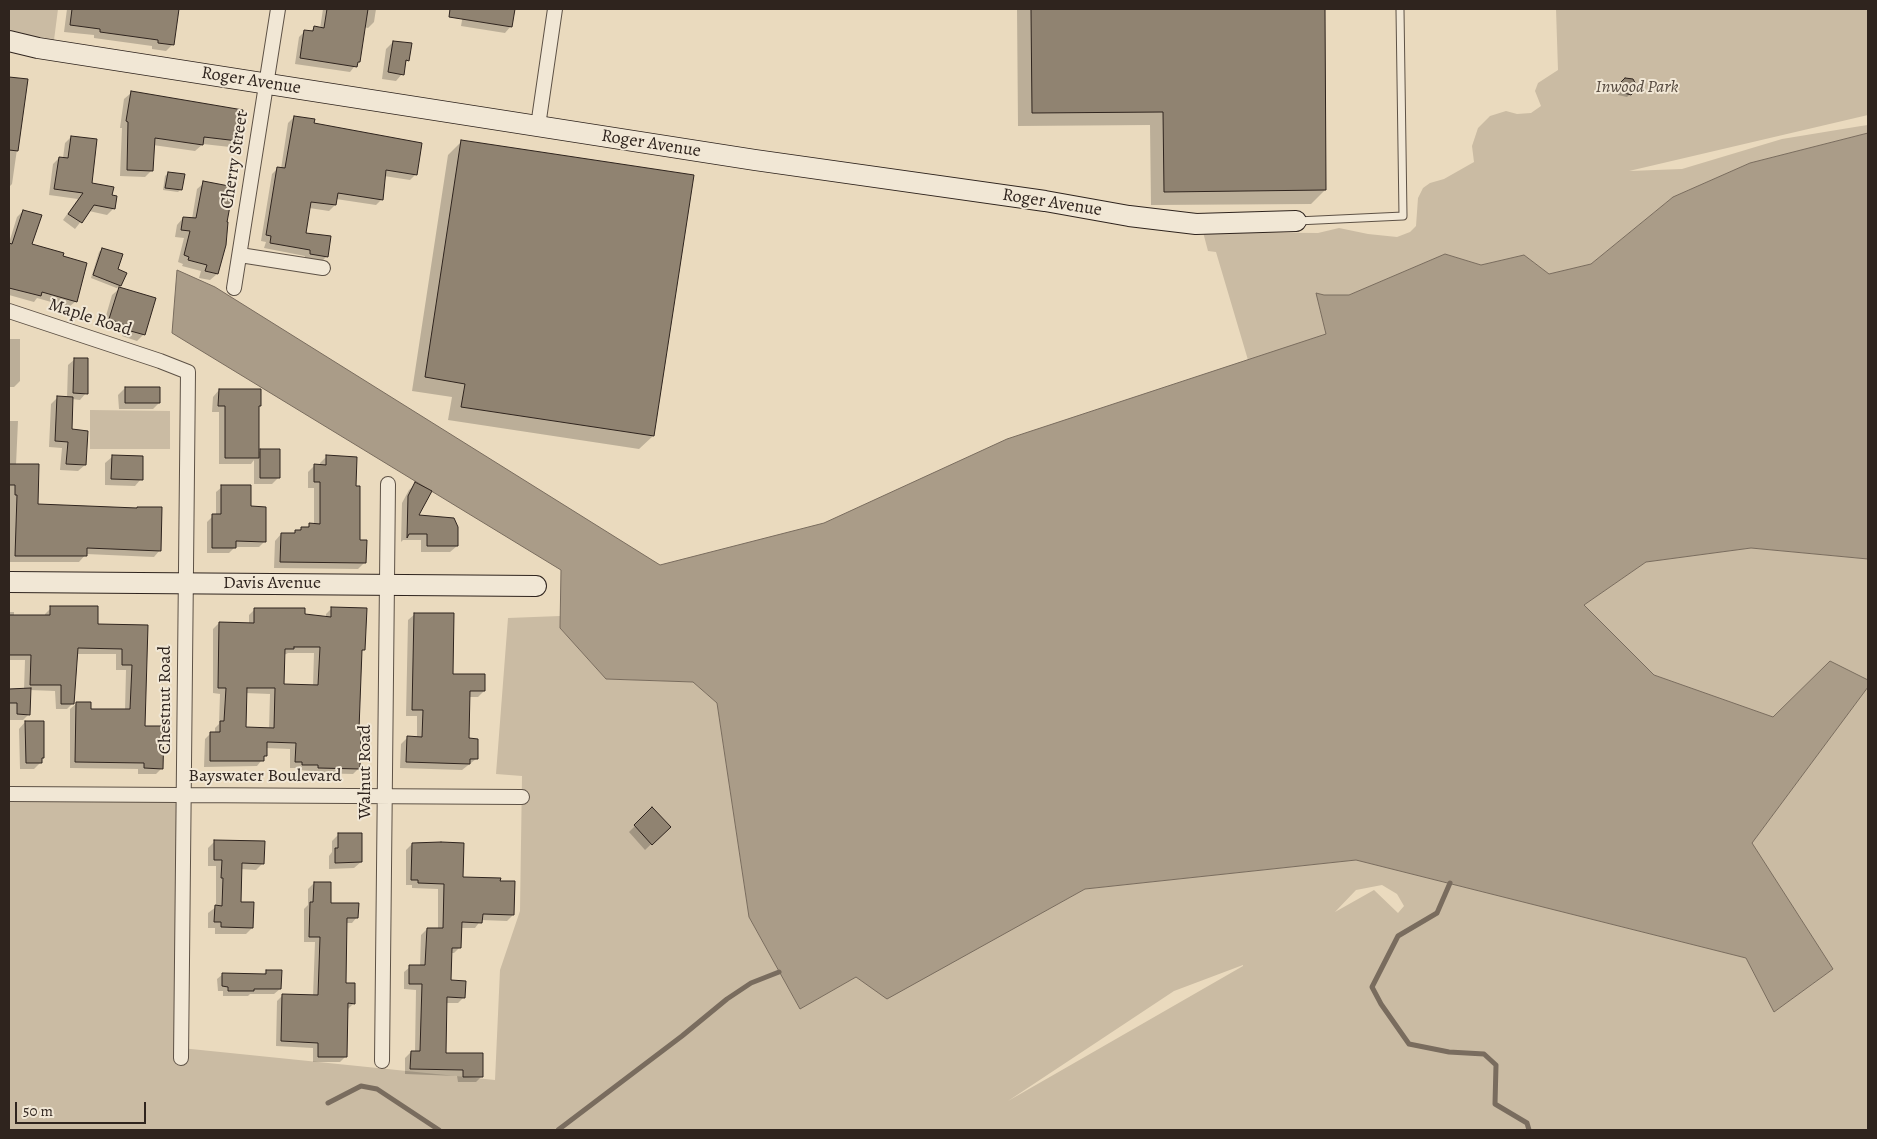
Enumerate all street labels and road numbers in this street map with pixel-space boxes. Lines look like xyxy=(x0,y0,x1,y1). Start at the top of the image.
street label: Roger Avenue xyxy=(200,62,302,100)
street label: Cherry Street xyxy=(217,109,253,211)
street label: Roger Avenue xyxy=(600,125,702,163)
street label: Roger Avenue xyxy=(1001,184,1103,222)
street label: Maple Road xyxy=(46,294,134,342)
street label: Davis Avenue xyxy=(223,573,321,595)
street label: Chestnut Road xyxy=(155,646,177,754)
street label: Walnut Road xyxy=(355,725,377,819)
street label: Bayswater Boulevard xyxy=(188,766,342,788)

